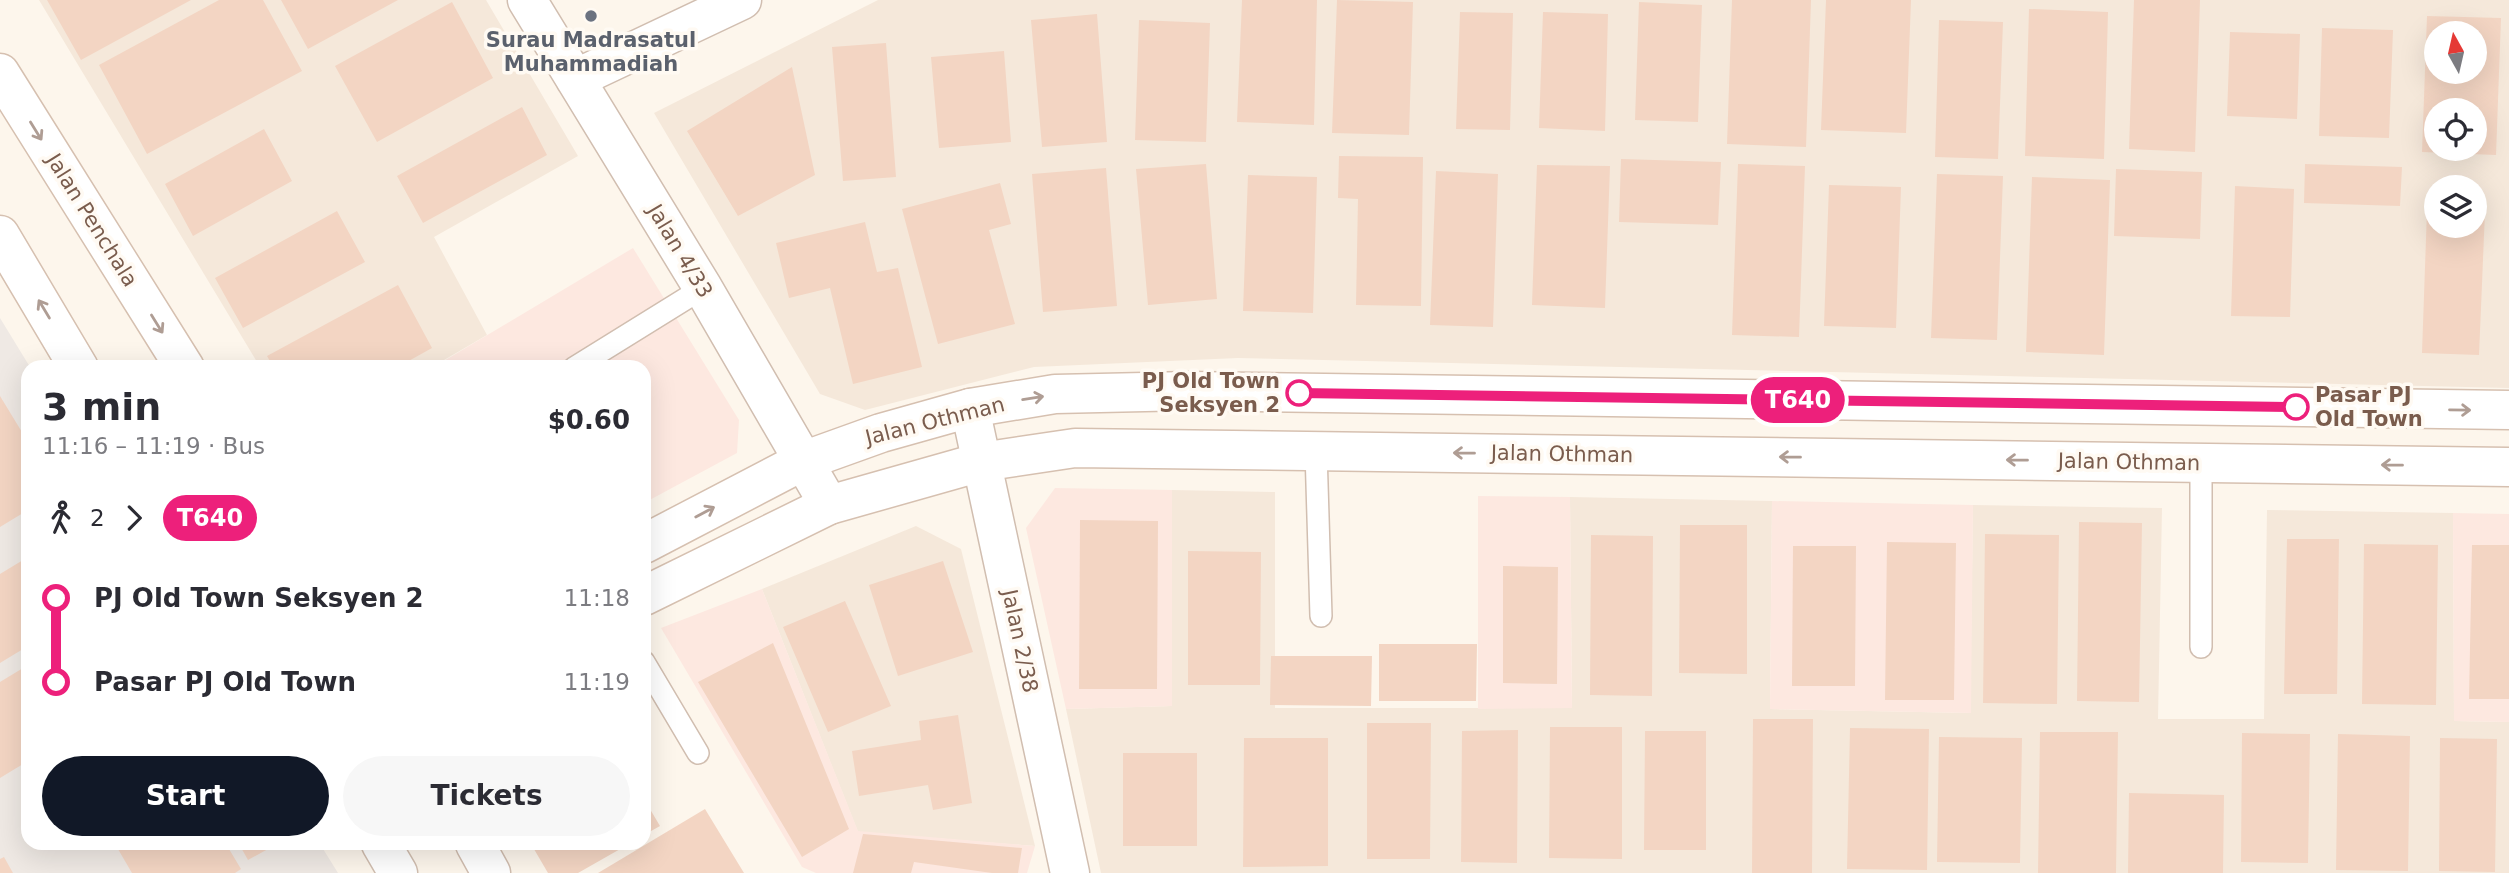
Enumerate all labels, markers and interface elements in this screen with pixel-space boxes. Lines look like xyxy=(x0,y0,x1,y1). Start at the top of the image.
marker: Surau Madrasatul Muhammadiah xyxy=(583,8,599,24)
north arrow xyxy=(2424,21,2487,84)
map controls xyxy=(2424,21,2487,238)
place label: Surau Madrasatul Muhammadiah xyxy=(486,28,696,76)
button: locate xyxy=(2424,98,2487,161)
one-way arrow xyxy=(29,121,44,140)
street label: Jalan Penchala xyxy=(40,147,143,291)
button: layers xyxy=(2424,175,2487,238)
street label: Jalan 4/33 xyxy=(642,198,717,302)
one-way arrow xyxy=(37,299,51,319)
one-way arrow xyxy=(151,313,165,333)
place label: PJ Old Town Seksyen 2 xyxy=(1142,369,1280,417)
line badge: T640 xyxy=(1749,377,1847,423)
marker: PJ Old Town Seksyen 2 xyxy=(1286,380,1312,406)
place label: Pasar PJ Old Town xyxy=(2315,383,2423,431)
text: 3 min xyxy=(42,385,161,429)
text: T640 xyxy=(1765,386,1831,414)
one-way arrow xyxy=(1021,391,1044,404)
street label: Jalan Othman xyxy=(861,392,1007,450)
marker: Pasar PJ Old Town xyxy=(2283,394,2309,420)
one-way arrow xyxy=(2449,403,2472,416)
text: $0.60 xyxy=(548,405,630,435)
text: 11:16 – 11:19 · Bus xyxy=(42,433,265,459)
street label: Jalan Othman xyxy=(1489,441,1633,467)
one-way arrow xyxy=(1453,446,1476,459)
street label: Jalan Othman xyxy=(2056,449,2200,475)
one-way arrow xyxy=(1779,450,1802,464)
one-way arrow xyxy=(2006,453,2029,467)
one-way arrow xyxy=(2381,458,2404,472)
icon: walk xyxy=(42,499,80,537)
icon: forward xyxy=(115,499,153,537)
text: T640 xyxy=(177,504,243,532)
text: 2 xyxy=(90,505,105,531)
one-way arrow xyxy=(694,505,714,519)
text: PJ Old Town Seksyen 2 xyxy=(94,583,424,613)
text: 11:18 xyxy=(564,585,630,611)
street label: Jalan 2/38 xyxy=(997,585,1043,695)
text: Pasar PJ Old Town xyxy=(94,667,356,697)
text: 11:19 xyxy=(564,669,630,695)
button: Start xyxy=(42,756,329,836)
button: Tickets xyxy=(343,756,630,836)

